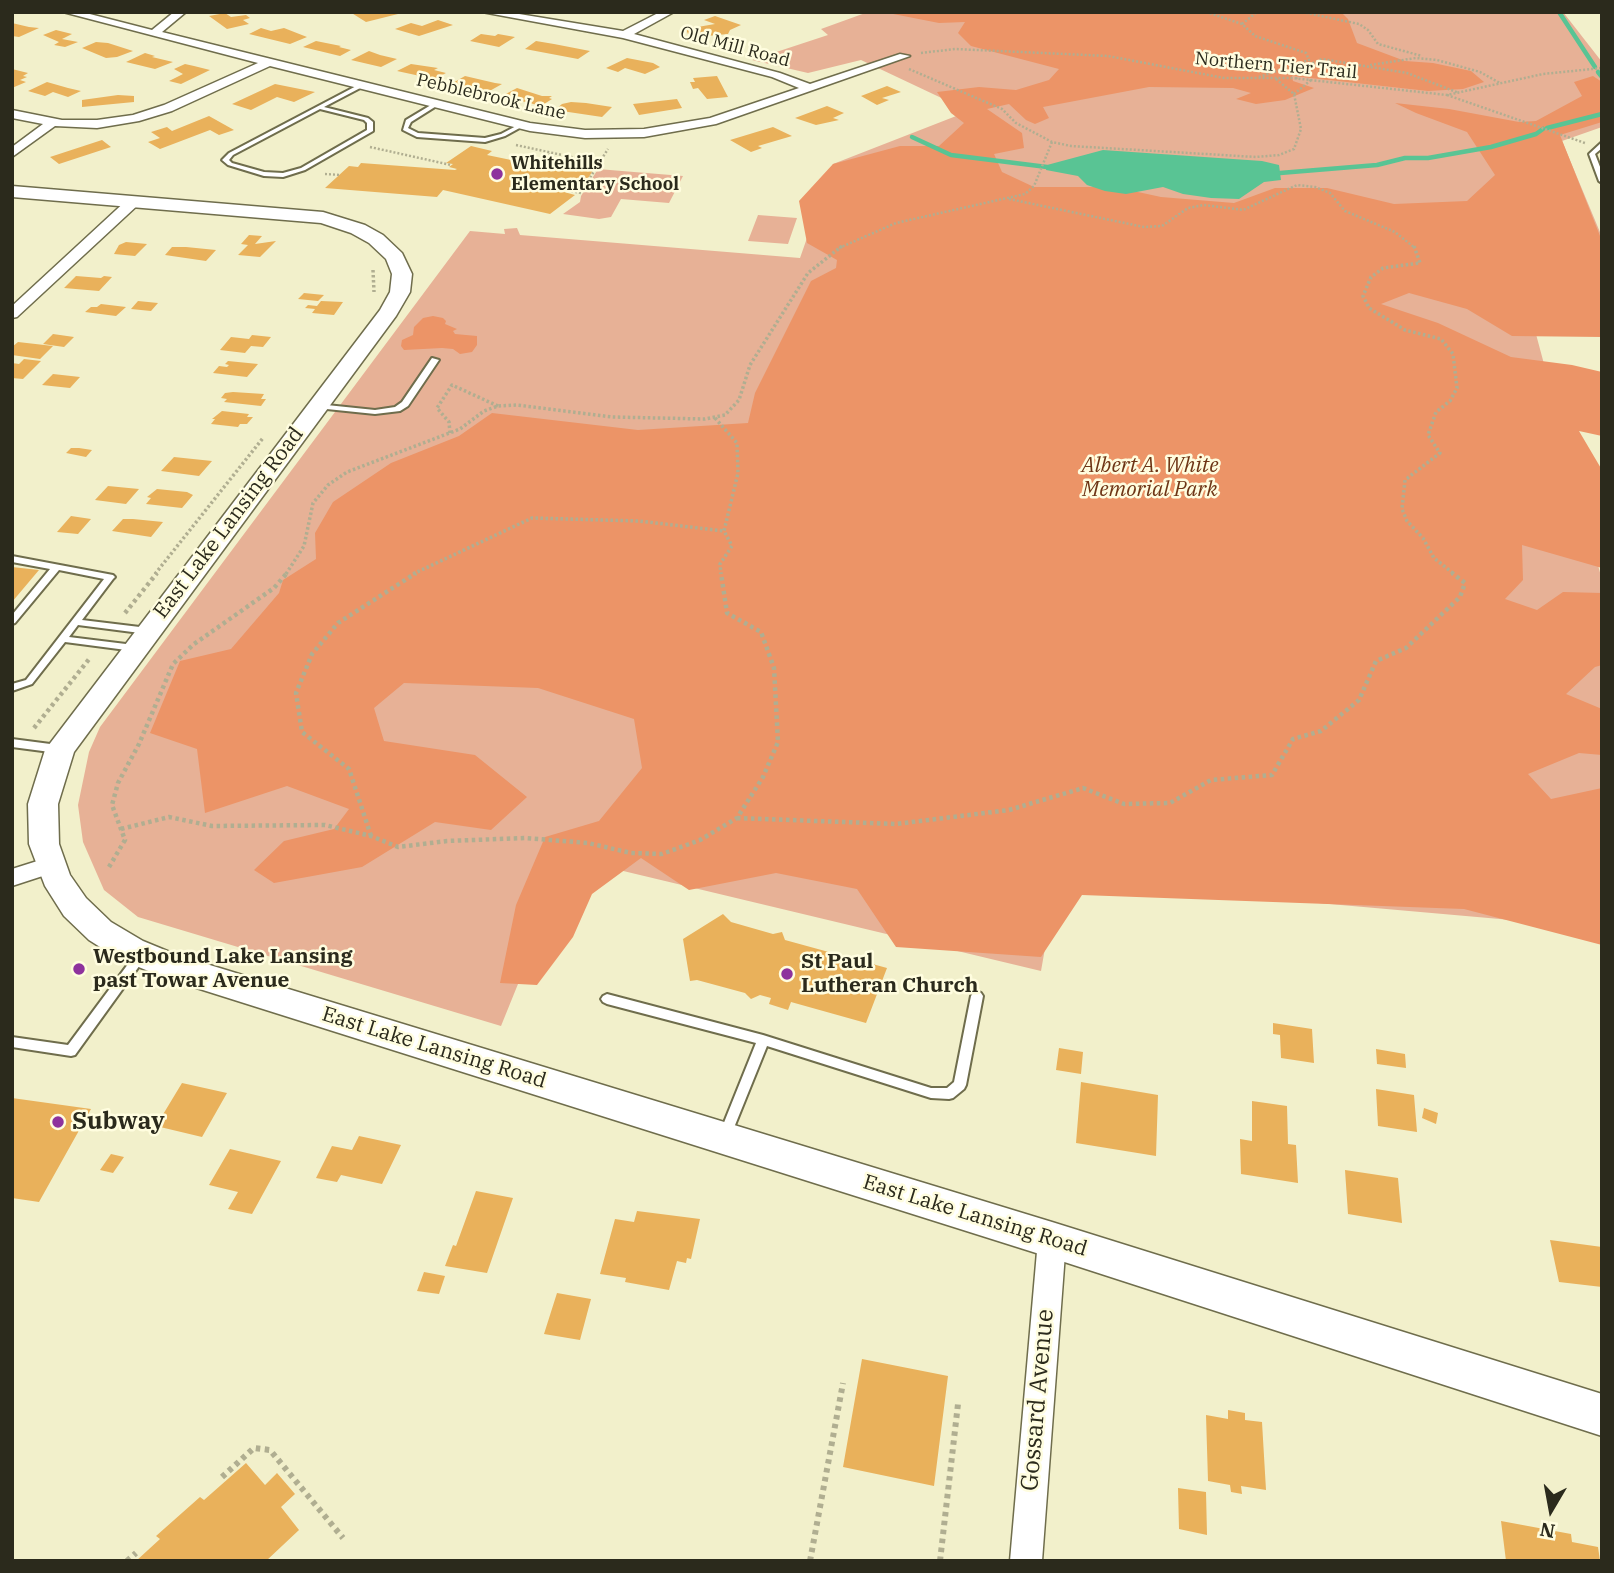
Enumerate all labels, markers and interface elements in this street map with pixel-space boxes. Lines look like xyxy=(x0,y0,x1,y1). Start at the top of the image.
street label: Old Mill Road xyxy=(678,22,792,72)
street label: Northern Tier Trail xyxy=(1194,48,1358,84)
street label: Pebblebrook Lane xyxy=(414,69,568,125)
place label: Whitehills Elementary School xyxy=(511,153,679,196)
marker: Whitehills Elementary School xyxy=(489,166,505,182)
street label: East Lake Lansing Road xyxy=(149,422,309,624)
park label: Albert A. White Memorial Park xyxy=(1081,453,1219,503)
place label: Westbound Lake Lansing past Towar Avenue xyxy=(93,944,353,994)
place label: St Paul Lutheran Church xyxy=(801,949,978,999)
marker: Westbound Lake Lansing past Towar Avenue xyxy=(71,961,87,977)
marker: St Paul Lutheran Church xyxy=(779,966,795,982)
street label: East Lake Lansing Road xyxy=(319,1002,549,1094)
place label: Subway xyxy=(72,1108,165,1136)
marker: Subway xyxy=(50,1114,66,1130)
street label: East Lake Lansing Road xyxy=(860,1170,1090,1262)
street label: Gossard Avenue xyxy=(1016,1308,1060,1492)
north arrow xyxy=(1516,1475,1586,1545)
text: N xyxy=(1538,1518,1557,1544)

